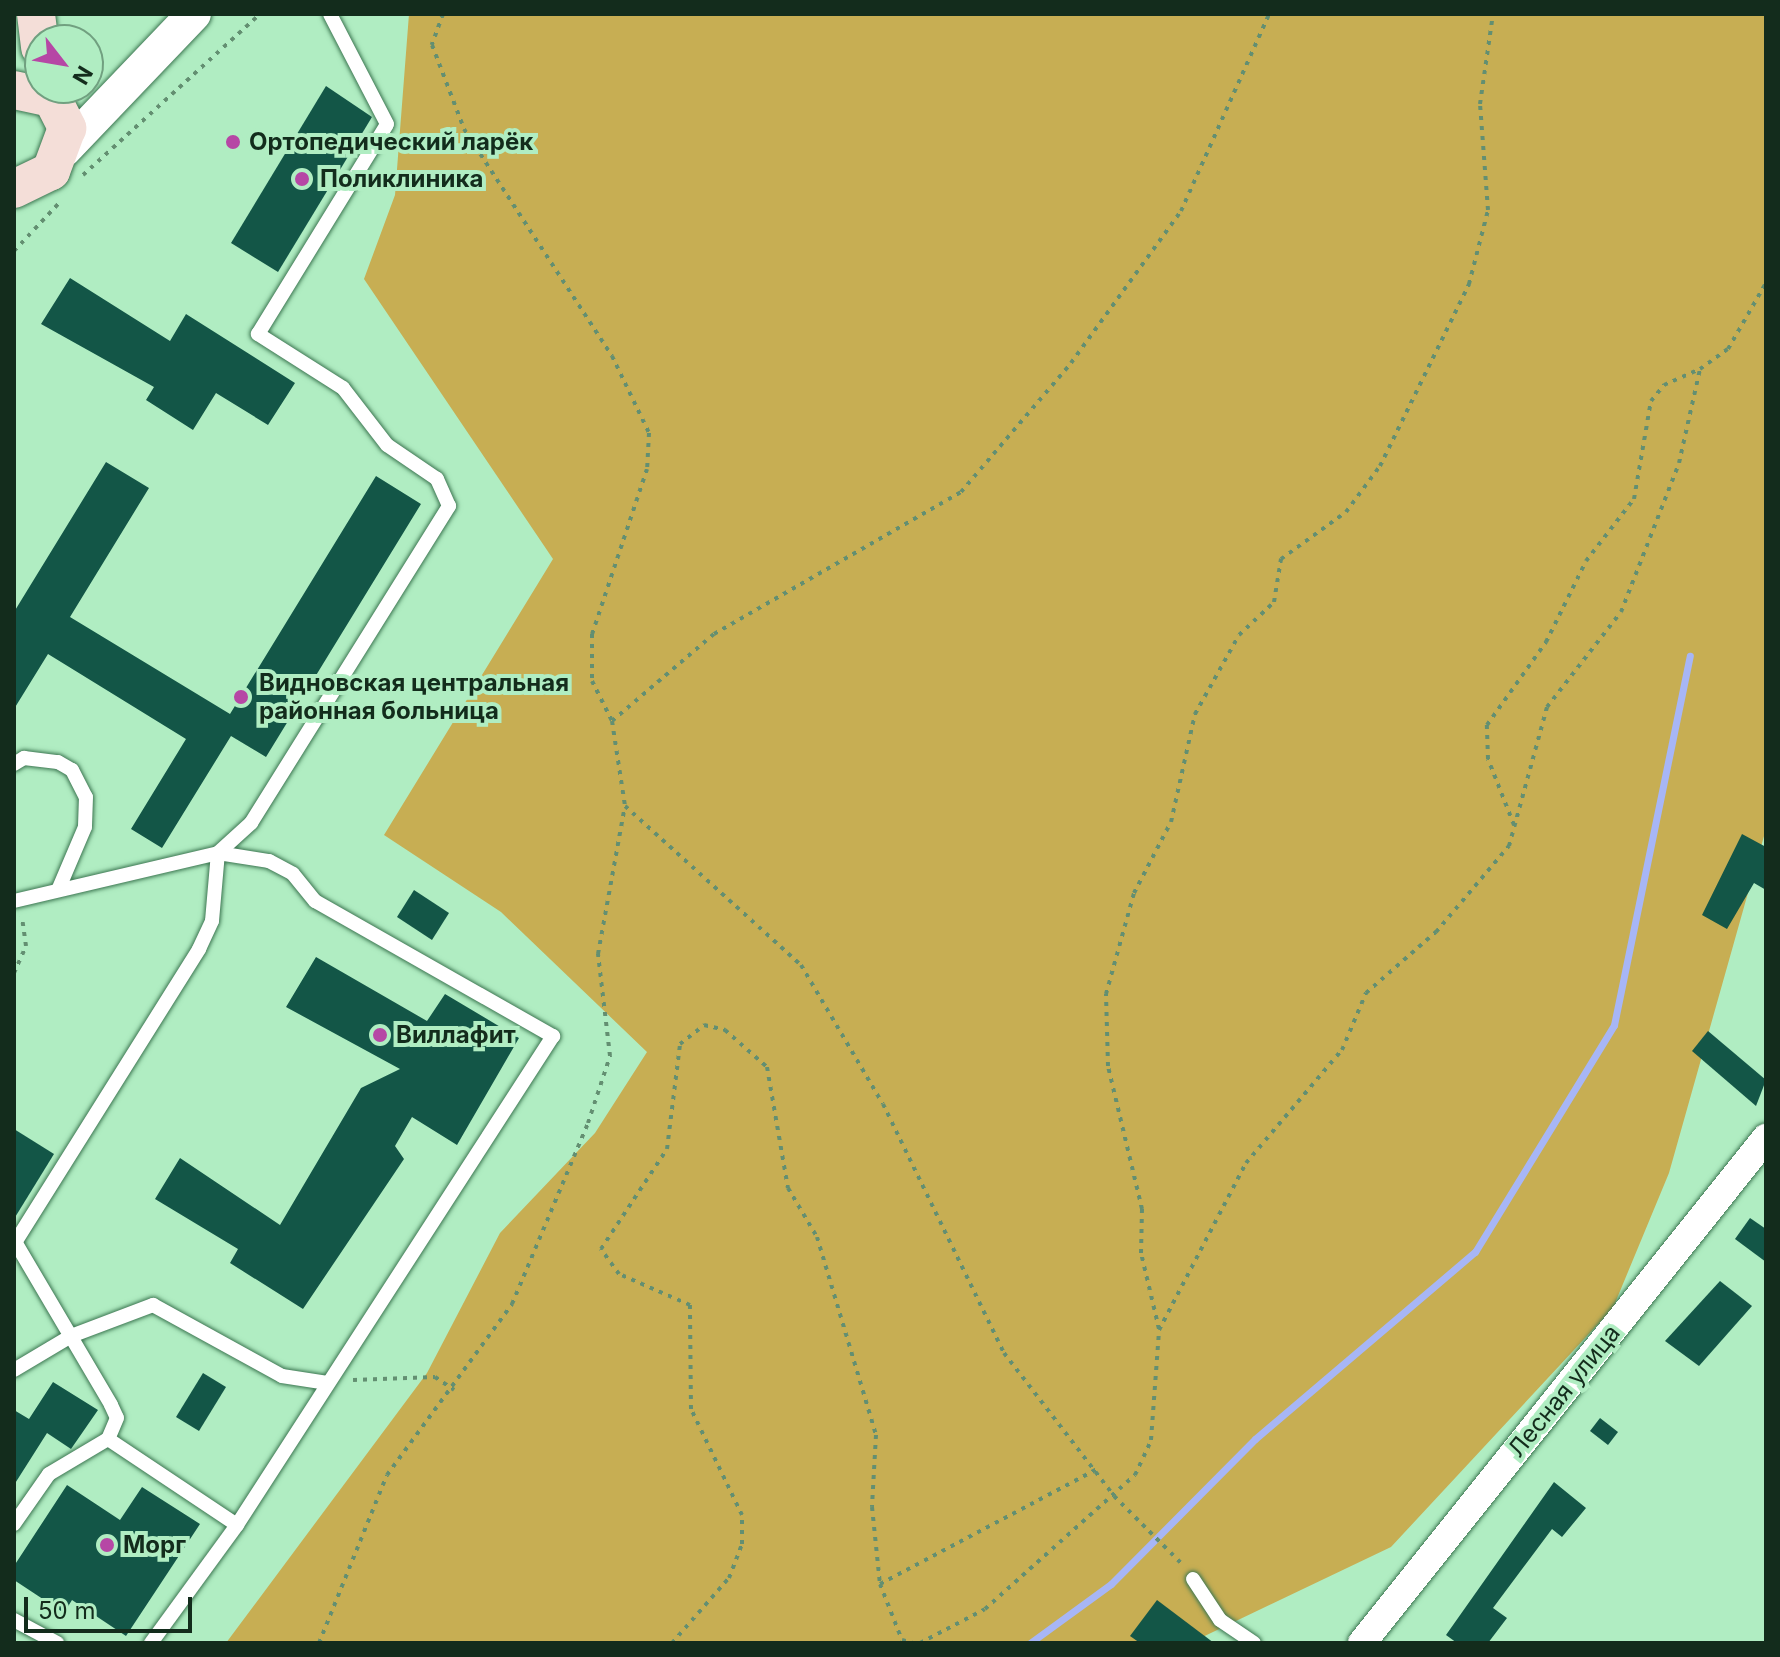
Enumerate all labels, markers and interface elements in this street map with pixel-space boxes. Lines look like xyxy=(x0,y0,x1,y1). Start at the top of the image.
north arrow xyxy=(24,24,104,104)
text: N xyxy=(67,61,98,89)
place label: Ортопедический ларёк xyxy=(249,128,533,156)
marker: Ортопедический ларёк xyxy=(224,133,242,151)
place label: Поликлиника xyxy=(320,165,483,193)
marker: Поликлиника xyxy=(291,168,313,190)
place label: Видновская центральная районная больница xyxy=(259,669,569,725)
marker: Видновская центральная районная больница xyxy=(230,686,252,708)
place label: Виллафит xyxy=(396,1021,516,1049)
marker: Виллафит xyxy=(371,1026,389,1044)
street label: Лесная улица xyxy=(1502,1319,1626,1463)
place label: Морг xyxy=(123,1531,186,1559)
marker: Морг xyxy=(98,1536,116,1554)
scale bar xyxy=(28,1581,196,1631)
text: 50 m xyxy=(38,1596,96,1625)

